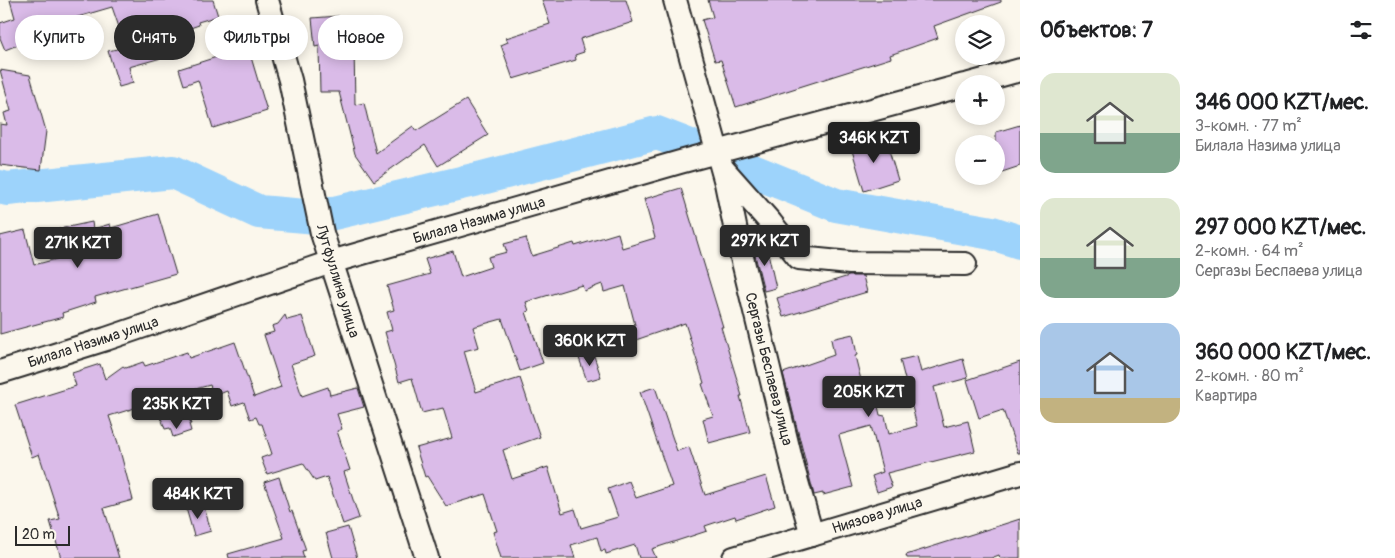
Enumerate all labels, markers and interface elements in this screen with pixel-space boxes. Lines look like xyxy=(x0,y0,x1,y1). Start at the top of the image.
chip: Купить xyxy=(15,15,104,60)
chip: Снять xyxy=(114,15,195,60)
chip: Фильтры xyxy=(205,15,308,60)
chip: Новое xyxy=(318,15,403,60)
map controls xyxy=(955,15,1005,185)
button: layers xyxy=(955,15,1005,65)
icon: filters xyxy=(1347,16,1375,44)
text: Объектов: 7 xyxy=(1040,17,1153,44)
button: + xyxy=(955,75,1005,125)
text: 346 000 KZT/мес. xyxy=(1195,89,1369,116)
icon: home xyxy=(1080,93,1140,153)
text: 3-комн. · 77 m² xyxy=(1195,116,1302,136)
pin: 346K KZT xyxy=(822,121,926,164)
text: 346K KZT xyxy=(839,128,909,148)
button: − xyxy=(955,135,1005,185)
text: Билала Назима улица xyxy=(1195,136,1341,156)
street label: Билала Назима улица xyxy=(411,193,547,248)
text: 297 000 KZT/мес. xyxy=(1195,214,1366,241)
icon: home xyxy=(1080,218,1140,278)
street label: Лутфуллина улица xyxy=(311,221,364,340)
pin: 297K KZT xyxy=(713,224,817,267)
pin: 271K KZT xyxy=(26,226,130,269)
text: 297K KZT xyxy=(731,231,799,251)
text: 271K KZT xyxy=(45,233,111,253)
text: 2-комн. · 64 m² xyxy=(1195,241,1304,261)
text: Сергазы Беспаева улица xyxy=(1195,261,1362,281)
street label: Сергазы Беспаева улица xyxy=(740,291,797,448)
street label: Билала Назима улица xyxy=(25,312,161,373)
pin: 360K KZT xyxy=(538,324,642,367)
text: 360K KZT xyxy=(554,331,626,351)
text: 360 000 KZT/мес. xyxy=(1195,339,1371,366)
icon: home xyxy=(1080,343,1140,403)
text: 2-комн. · 80 m² xyxy=(1195,366,1304,386)
pin: 205K KZT xyxy=(817,376,921,418)
text: 205K KZT xyxy=(833,382,905,402)
text: Квартира xyxy=(1195,386,1257,406)
pin: 235K KZT xyxy=(125,388,229,430)
text: 235K KZT xyxy=(143,394,211,414)
pin: 484K KZT xyxy=(146,478,250,520)
text: 484K KZT xyxy=(163,484,233,504)
street label: Ниязова улица xyxy=(830,493,925,538)
scale bar xyxy=(15,523,70,546)
text: 20 m xyxy=(22,526,55,543)

